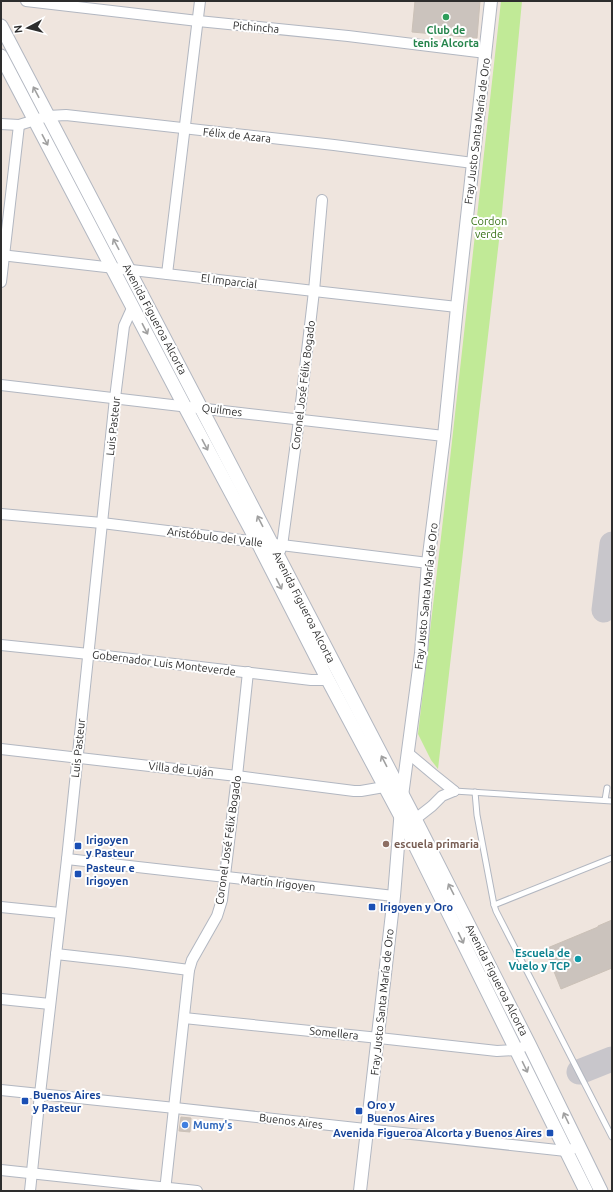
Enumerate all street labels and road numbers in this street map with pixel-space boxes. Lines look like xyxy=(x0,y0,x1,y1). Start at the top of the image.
street label: Pichincha xyxy=(232,19,280,35)
street label: Fray Justo Santa María de Oro xyxy=(462,57,492,205)
street label: Félix de Azara xyxy=(202,125,272,145)
street label: Avenida Figueroa Alcorta xyxy=(121,262,189,376)
street label: El Imparcial xyxy=(200,272,258,290)
street label: Coronel José Félix Bogado xyxy=(289,320,317,450)
street label: Luis Pasteur xyxy=(104,395,122,456)
street label: Quilmes xyxy=(201,402,243,418)
street label: Fray Justo Santa María de Oro xyxy=(412,522,440,670)
street label: Aristóbulo del Valle xyxy=(167,525,263,549)
street label: Avenida Figueroa Alcorta xyxy=(271,549,337,665)
street label: Gobernador Luis Monteverde xyxy=(92,648,236,678)
street label: Luis Pasteur xyxy=(69,717,87,778)
street label: Villa de Luján xyxy=(148,760,214,778)
street label: Coronel José Félix Bogado xyxy=(213,775,243,905)
street label: Martín Irigoyen xyxy=(240,873,316,893)
street label: Avenida Figueroa Alcorta xyxy=(464,922,530,1038)
street label: Fray Justo Santa María de Oro xyxy=(368,928,396,1076)
street label: Somellera xyxy=(309,1024,359,1042)
street label: Buenos Aires xyxy=(258,1111,324,1131)

